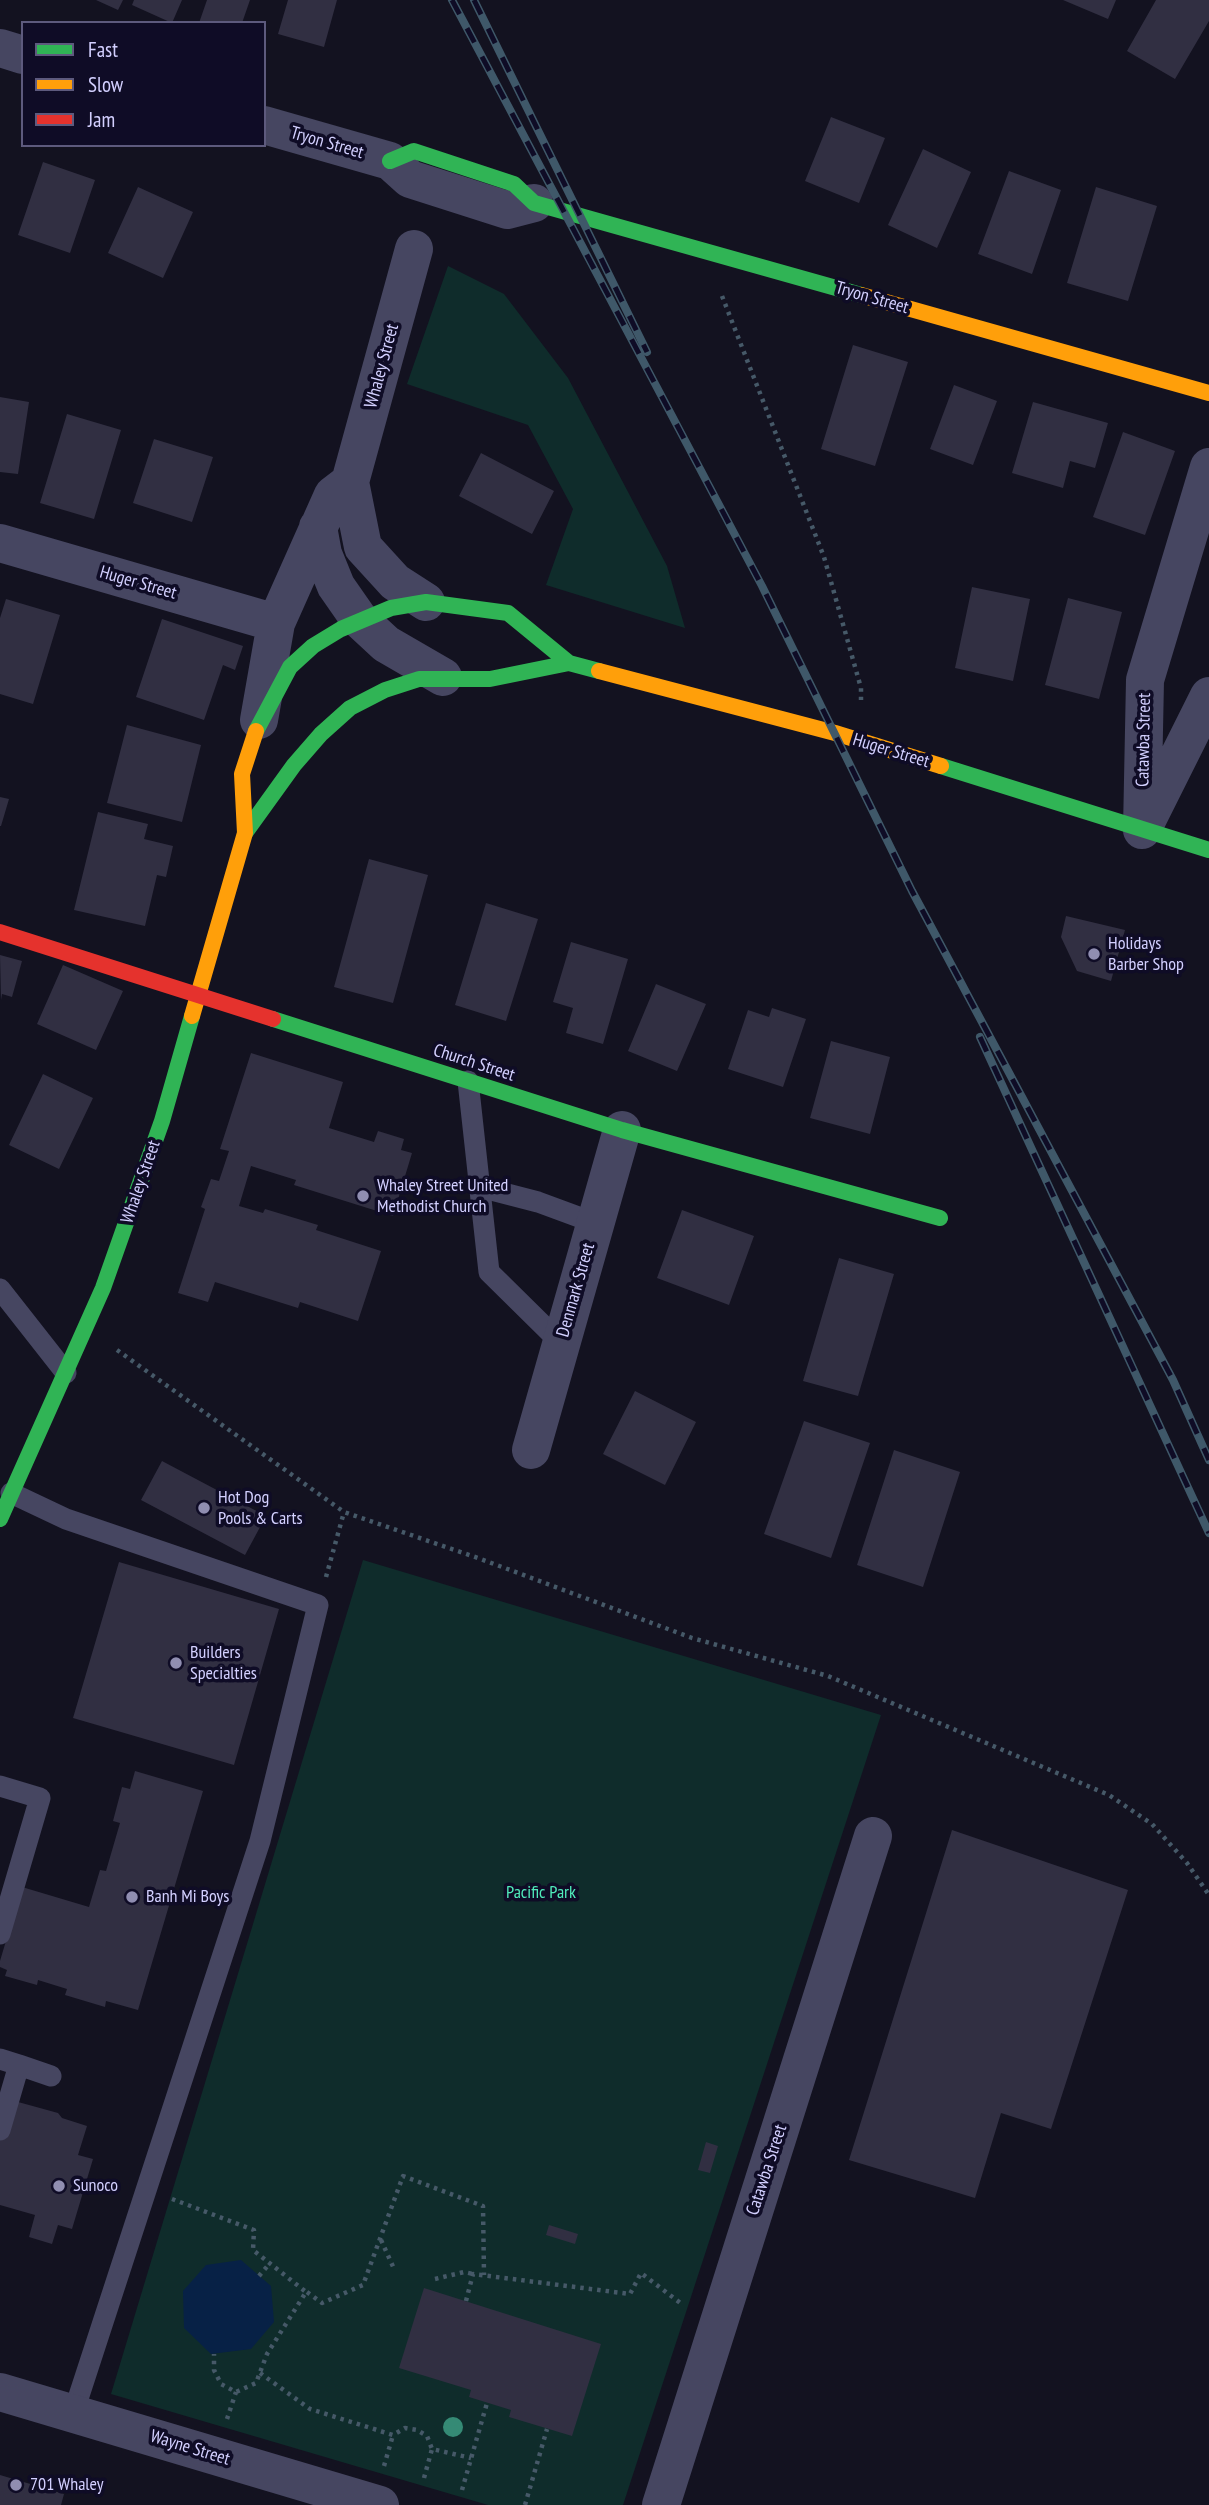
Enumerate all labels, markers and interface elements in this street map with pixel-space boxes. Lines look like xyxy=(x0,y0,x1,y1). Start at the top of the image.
legend xyxy=(21,21,266,147)
text: Fast xyxy=(88,36,118,63)
text: Slow xyxy=(88,71,123,98)
text: Jam xyxy=(88,106,115,133)
street label: Tryon Street xyxy=(288,122,366,164)
street label: Tryon Street xyxy=(833,277,911,319)
street label: Whaley Street xyxy=(360,321,404,411)
street label: Huger Street xyxy=(97,562,179,604)
street label: Catawba Street xyxy=(1132,693,1156,787)
street label: Huger Street xyxy=(850,729,932,773)
place label: Holidays Barber Shop xyxy=(1108,933,1184,976)
marker: Holidays Barber Shop xyxy=(1086,946,1102,962)
street label: Church Street xyxy=(431,1040,517,1086)
street label: Whaley Street xyxy=(117,1138,165,1226)
place label: Whaley Street United Methodist Church xyxy=(377,1175,508,1218)
marker: Whaley Street United Methodist Church xyxy=(355,1188,371,1204)
street label: Denmark Street xyxy=(552,1241,600,1339)
place label: Hot Dog Pools & Carts xyxy=(218,1487,302,1530)
marker: Hot Dog Pools & Carts xyxy=(196,1500,212,1516)
place label: Builders Specialties xyxy=(190,1642,257,1684)
marker: Builders Specialties xyxy=(168,1655,184,1671)
park label: Pacific Park xyxy=(506,1882,576,1904)
place label: Banh Mi Boys xyxy=(146,1886,229,1908)
marker: Banh Mi Boys xyxy=(124,1889,140,1905)
street label: Catawba Street xyxy=(742,2122,792,2218)
place label: Sunoco xyxy=(73,2175,118,2197)
marker: Sunoco xyxy=(51,2178,67,2194)
street label: Wayne Street xyxy=(148,2426,232,2470)
place label: 701 Whaley xyxy=(30,2474,103,2496)
marker: 701 Whaley xyxy=(8,2477,24,2493)

